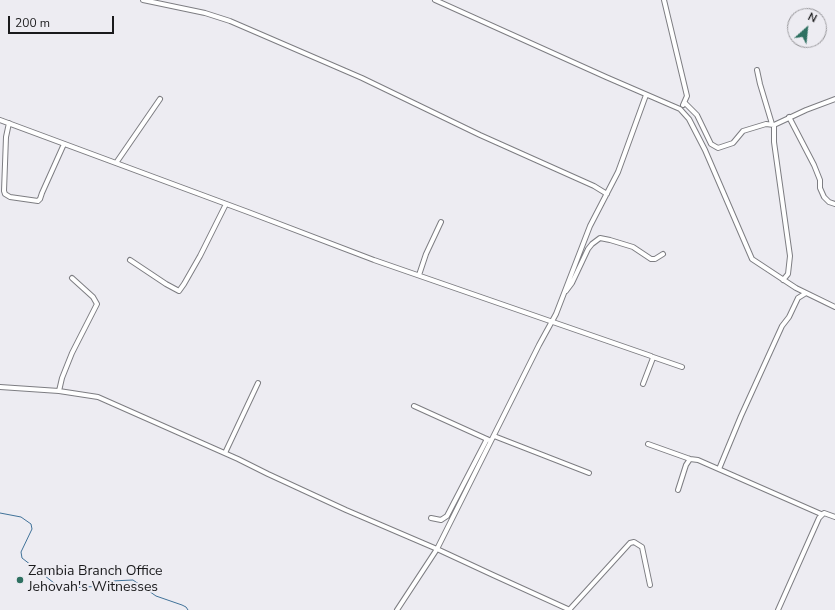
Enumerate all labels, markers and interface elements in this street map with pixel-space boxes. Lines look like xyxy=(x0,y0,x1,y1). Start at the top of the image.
scale bar xyxy=(10,8,116,34)
north arrow xyxy=(787,8,827,48)
text: N xyxy=(805,9,819,26)
text: 200 m xyxy=(15,15,50,31)
place label: Zambia Branch Office Jehovah's Witnesses xyxy=(28,564,163,596)
marker: Zambia Branch Office Jehovah's Witnesses xyxy=(15,575,25,585)

